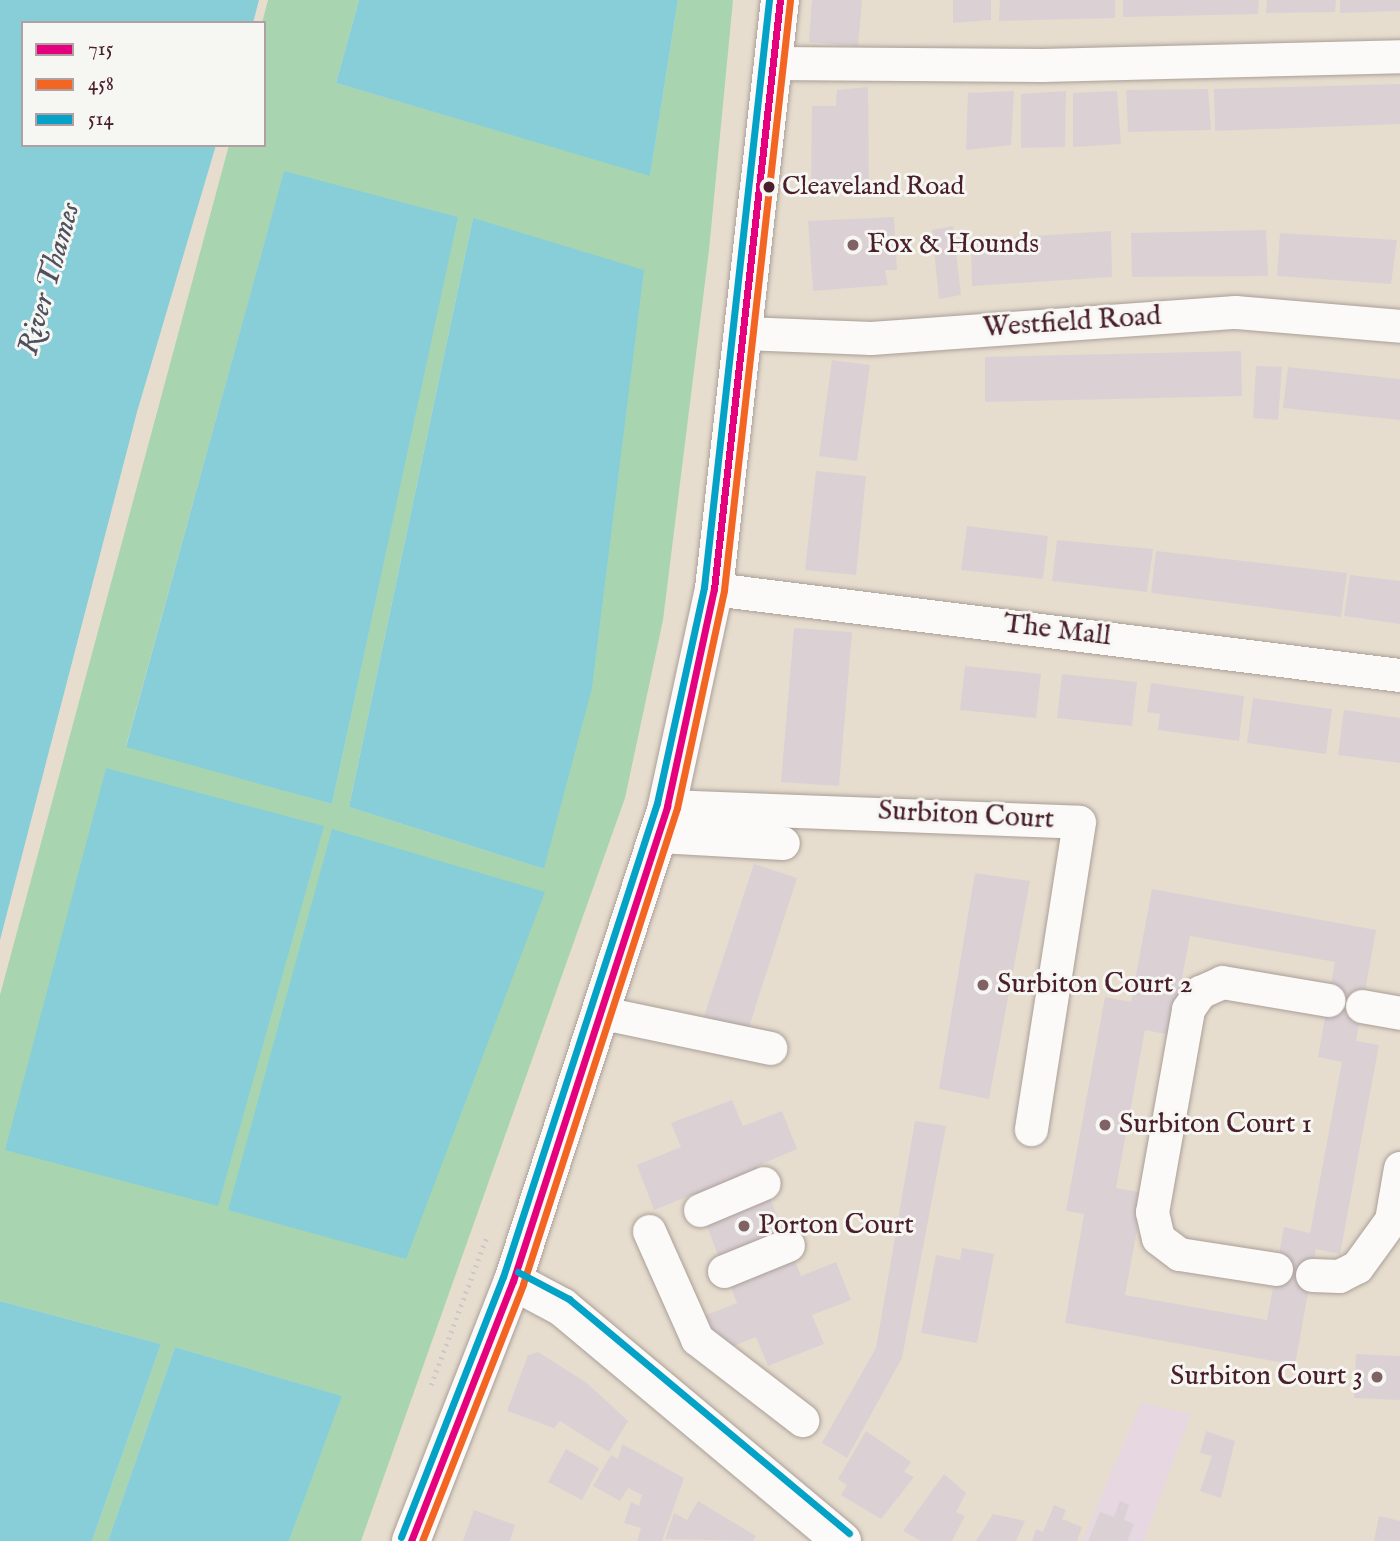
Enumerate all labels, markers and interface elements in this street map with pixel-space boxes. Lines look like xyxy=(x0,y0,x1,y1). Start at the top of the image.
legend xyxy=(21,21,266,147)
text: 715 xyxy=(88,36,113,63)
text: 458 xyxy=(88,71,114,98)
text: 514 xyxy=(88,106,114,133)
place label: Cleaveland Road xyxy=(782,171,964,203)
marker: Cleaveland Road xyxy=(762,180,776,194)
water label: River Thames xyxy=(11,199,89,359)
place label: Fox & Hounds xyxy=(867,228,1039,262)
marker: Fox & Hounds xyxy=(845,237,861,253)
street label: Westfield Road xyxy=(982,300,1162,346)
street label: The Mall xyxy=(1001,608,1113,654)
street label: Surbiton Court xyxy=(877,795,1055,837)
place label: Surbiton Court 2 xyxy=(997,968,1193,1002)
marker: Surbiton Court 2 xyxy=(975,977,991,993)
place label: Surbiton Court 1 xyxy=(1119,1108,1312,1142)
marker: Surbiton Court 1 xyxy=(1097,1117,1113,1133)
place label: Porton Court xyxy=(758,1209,914,1243)
marker: Porton Court xyxy=(736,1218,752,1234)
place label: Surbiton Court 3 xyxy=(1170,1360,1363,1394)
marker: Surbiton Court 3 xyxy=(1369,1369,1385,1385)

